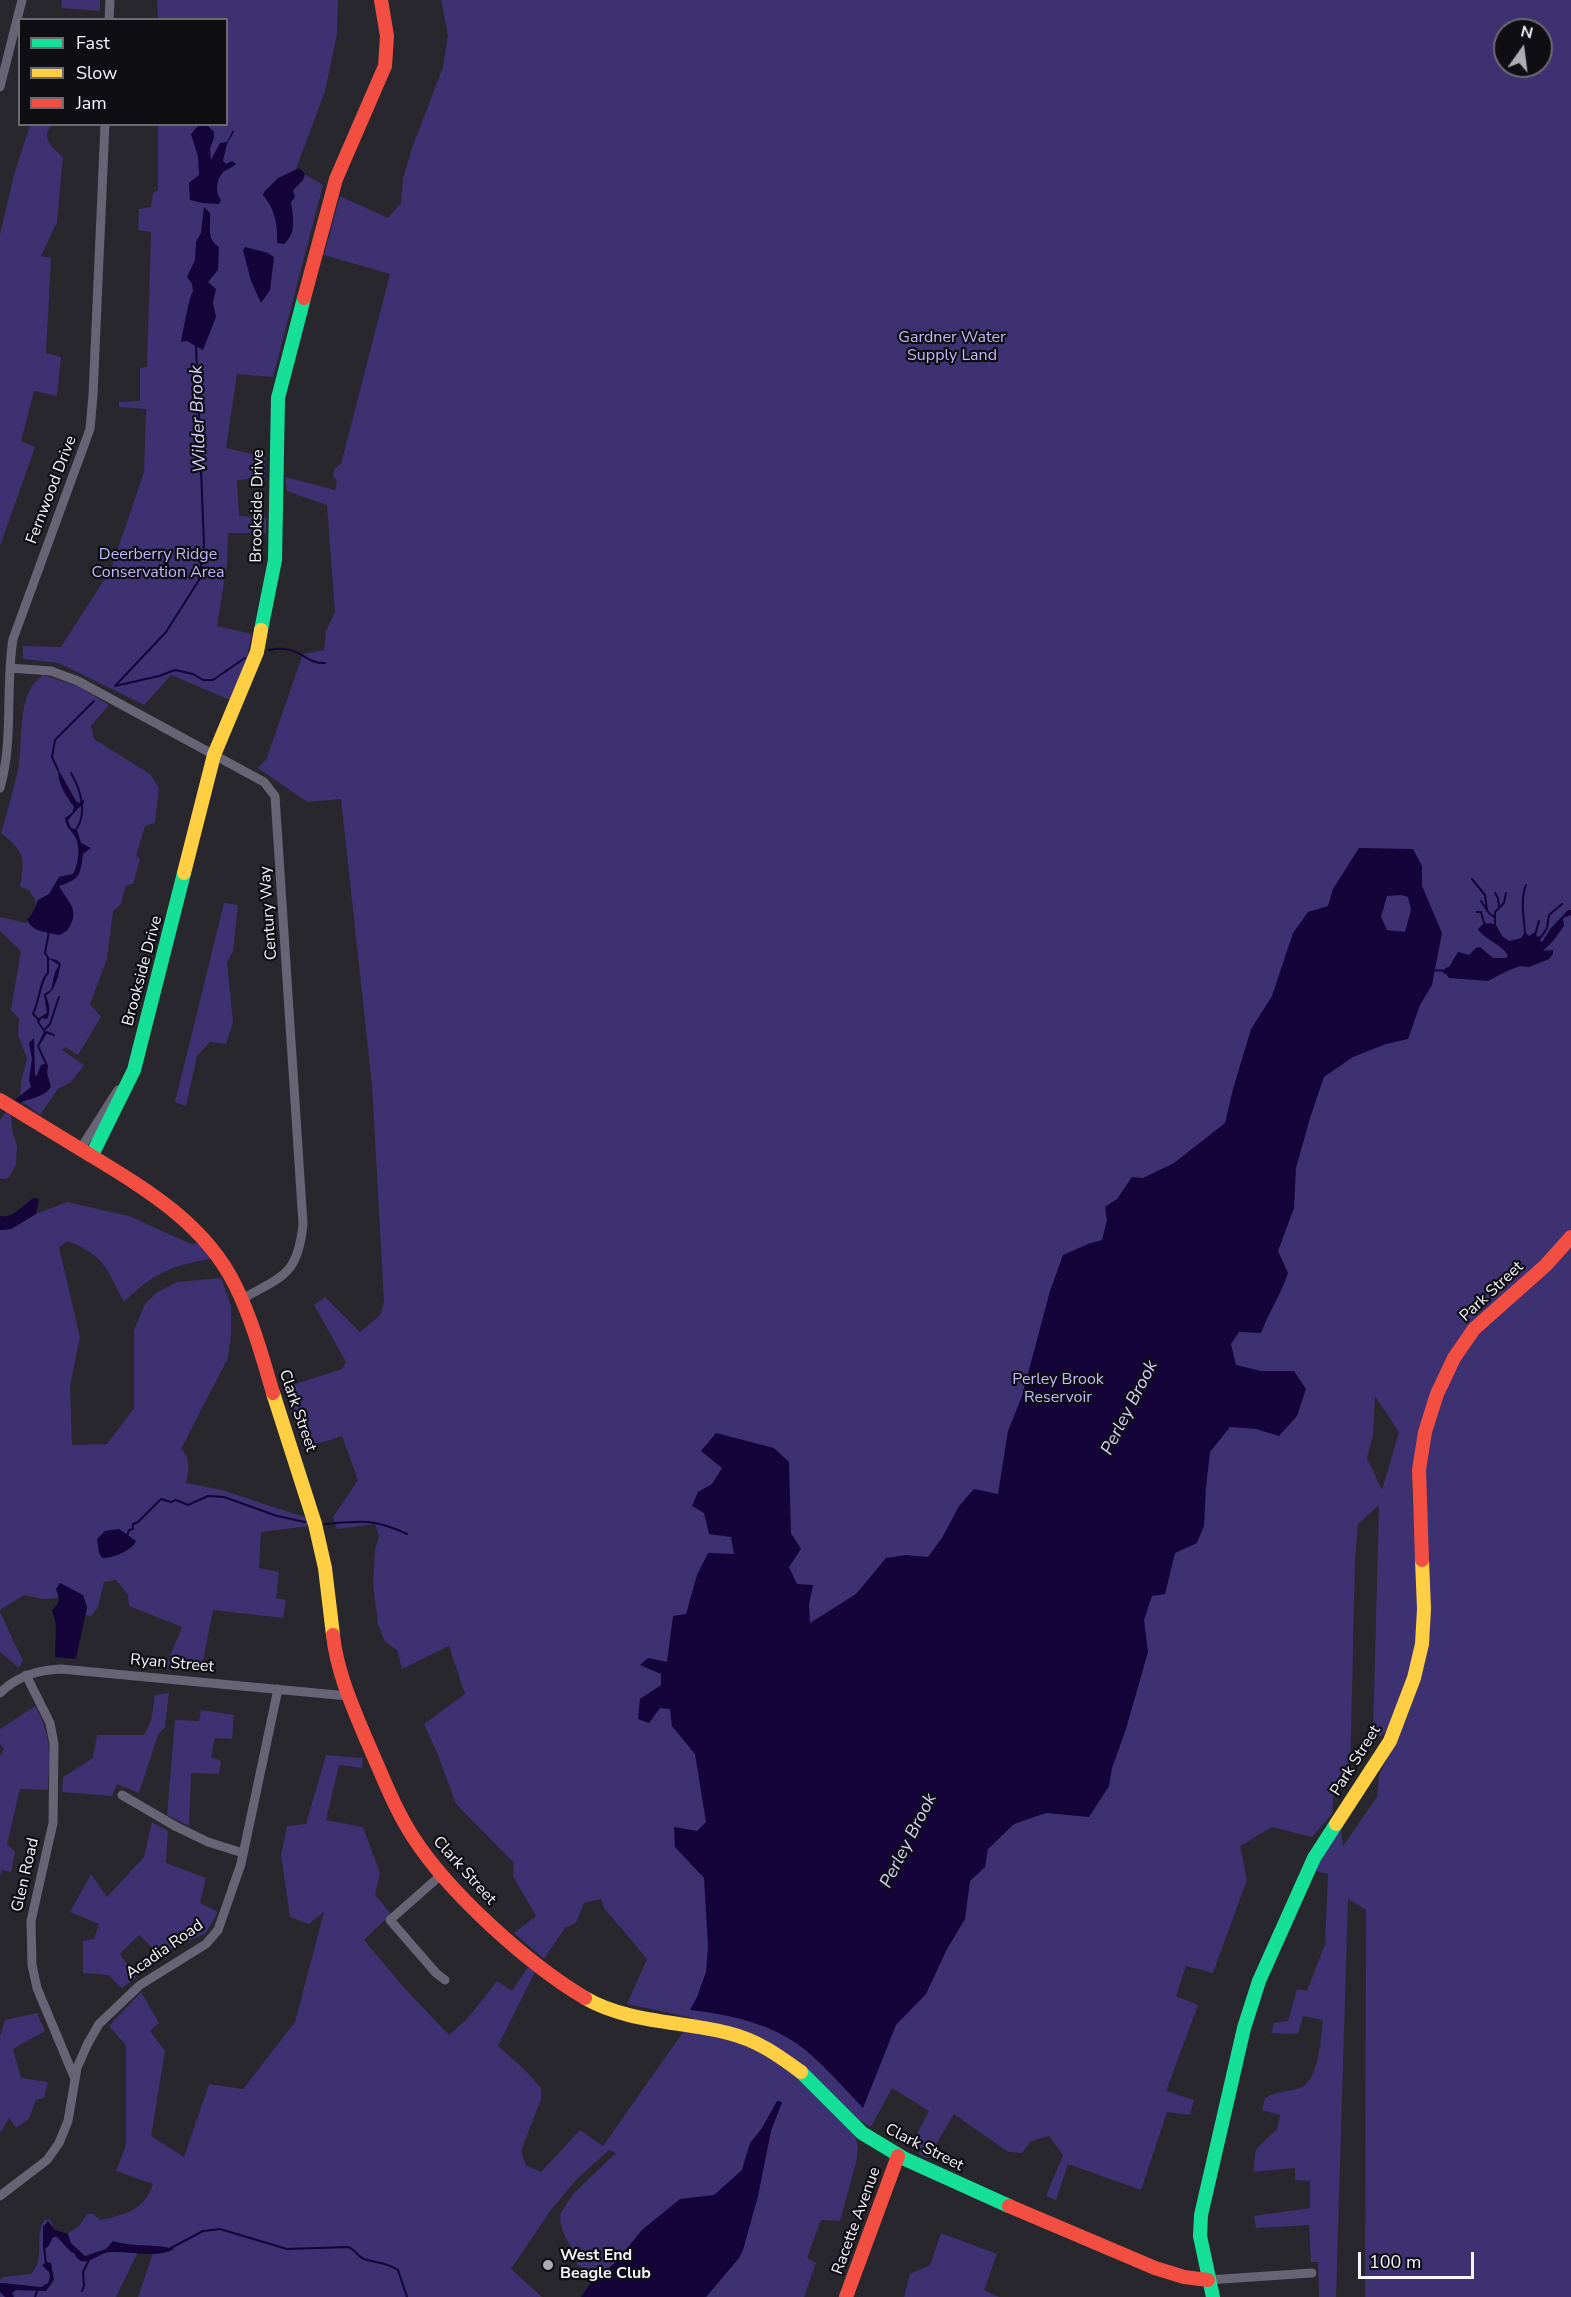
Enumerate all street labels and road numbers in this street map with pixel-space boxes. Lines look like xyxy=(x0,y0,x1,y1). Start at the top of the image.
street label: Fernwood Drive xyxy=(23,433,81,547)
street label: Brookside Drive xyxy=(247,449,269,563)
street label: Century Way xyxy=(256,865,282,961)
street label: Brookside Drive xyxy=(119,914,167,1028)
street label: Park Street xyxy=(1456,1258,1528,1326)
street label: Clark Street xyxy=(274,1367,320,1455)
street label: Ryan Street xyxy=(129,1651,215,1677)
street label: Park Street xyxy=(1327,1722,1385,1800)
street label: Clark Street xyxy=(428,1833,500,1909)
street label: Glen Road xyxy=(8,1836,44,1914)
street label: Acadia Road xyxy=(123,1916,207,1984)
street label: Clark Street xyxy=(882,2120,966,2176)
street label: Racette Avenue xyxy=(829,2165,885,2277)

